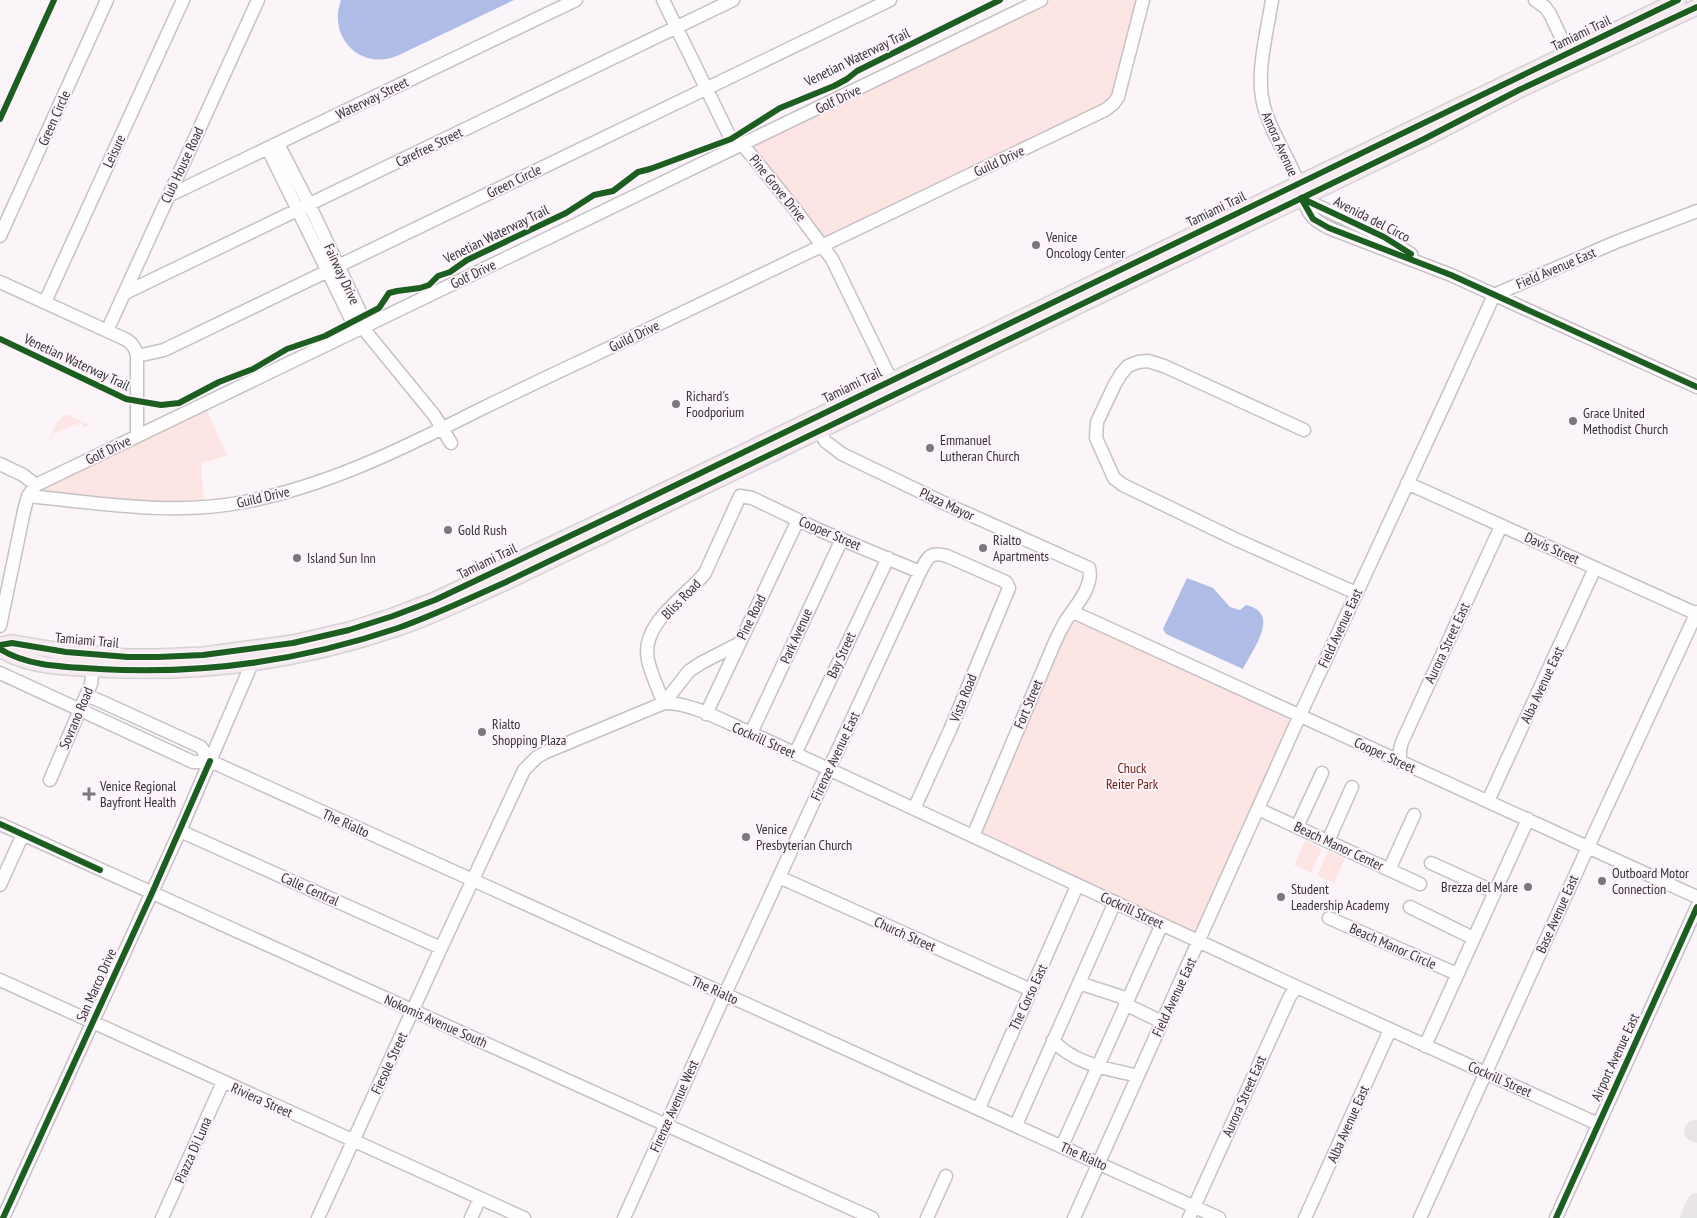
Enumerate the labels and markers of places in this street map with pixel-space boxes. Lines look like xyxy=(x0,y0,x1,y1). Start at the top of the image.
place label: Venice Oncology Center xyxy=(1045,228,1125,262)
marker: Venice Oncology Center xyxy=(1030,239,1042,251)
place label: Richard's Foodporium xyxy=(686,387,744,421)
marker: Richard's Foodporium xyxy=(670,398,682,410)
place label: Grace United Methodist Church xyxy=(1583,404,1668,438)
marker: Grace United Methodist Church xyxy=(1567,415,1579,427)
place label: Emmanuel Lutheran Church xyxy=(940,431,1020,465)
marker: Emmanuel Lutheran Church xyxy=(924,442,936,454)
place label: Gold Rush xyxy=(458,521,507,539)
marker: Gold Rush xyxy=(442,524,454,536)
place label: Rialto Apartments xyxy=(993,531,1049,565)
marker: Rialto Apartments xyxy=(977,542,989,554)
place label: Island Sun Inn xyxy=(307,549,376,567)
marker: Island Sun Inn xyxy=(291,552,303,564)
place label: Rialto Shopping Plaza xyxy=(492,715,566,749)
marker: Rialto Shopping Plaza xyxy=(476,726,488,738)
place label: Venice Regional Bayfront Health xyxy=(99,777,177,811)
marker: Venice Regional Bayfront Health xyxy=(82,787,96,801)
place label: Venice Presbyterian Church xyxy=(755,820,852,854)
marker: Venice Presbyterian Church xyxy=(740,831,752,843)
place label: Outboard Motor Connection xyxy=(1612,864,1689,898)
marker: Outboard Motor Connection xyxy=(1596,875,1608,887)
place label: Brezza del Mare xyxy=(1441,878,1518,896)
place label: Student Leadership Academy xyxy=(1291,880,1390,914)
marker: Brezza del Mare xyxy=(1522,881,1534,893)
marker: Student Leadership Academy xyxy=(1275,891,1287,903)

